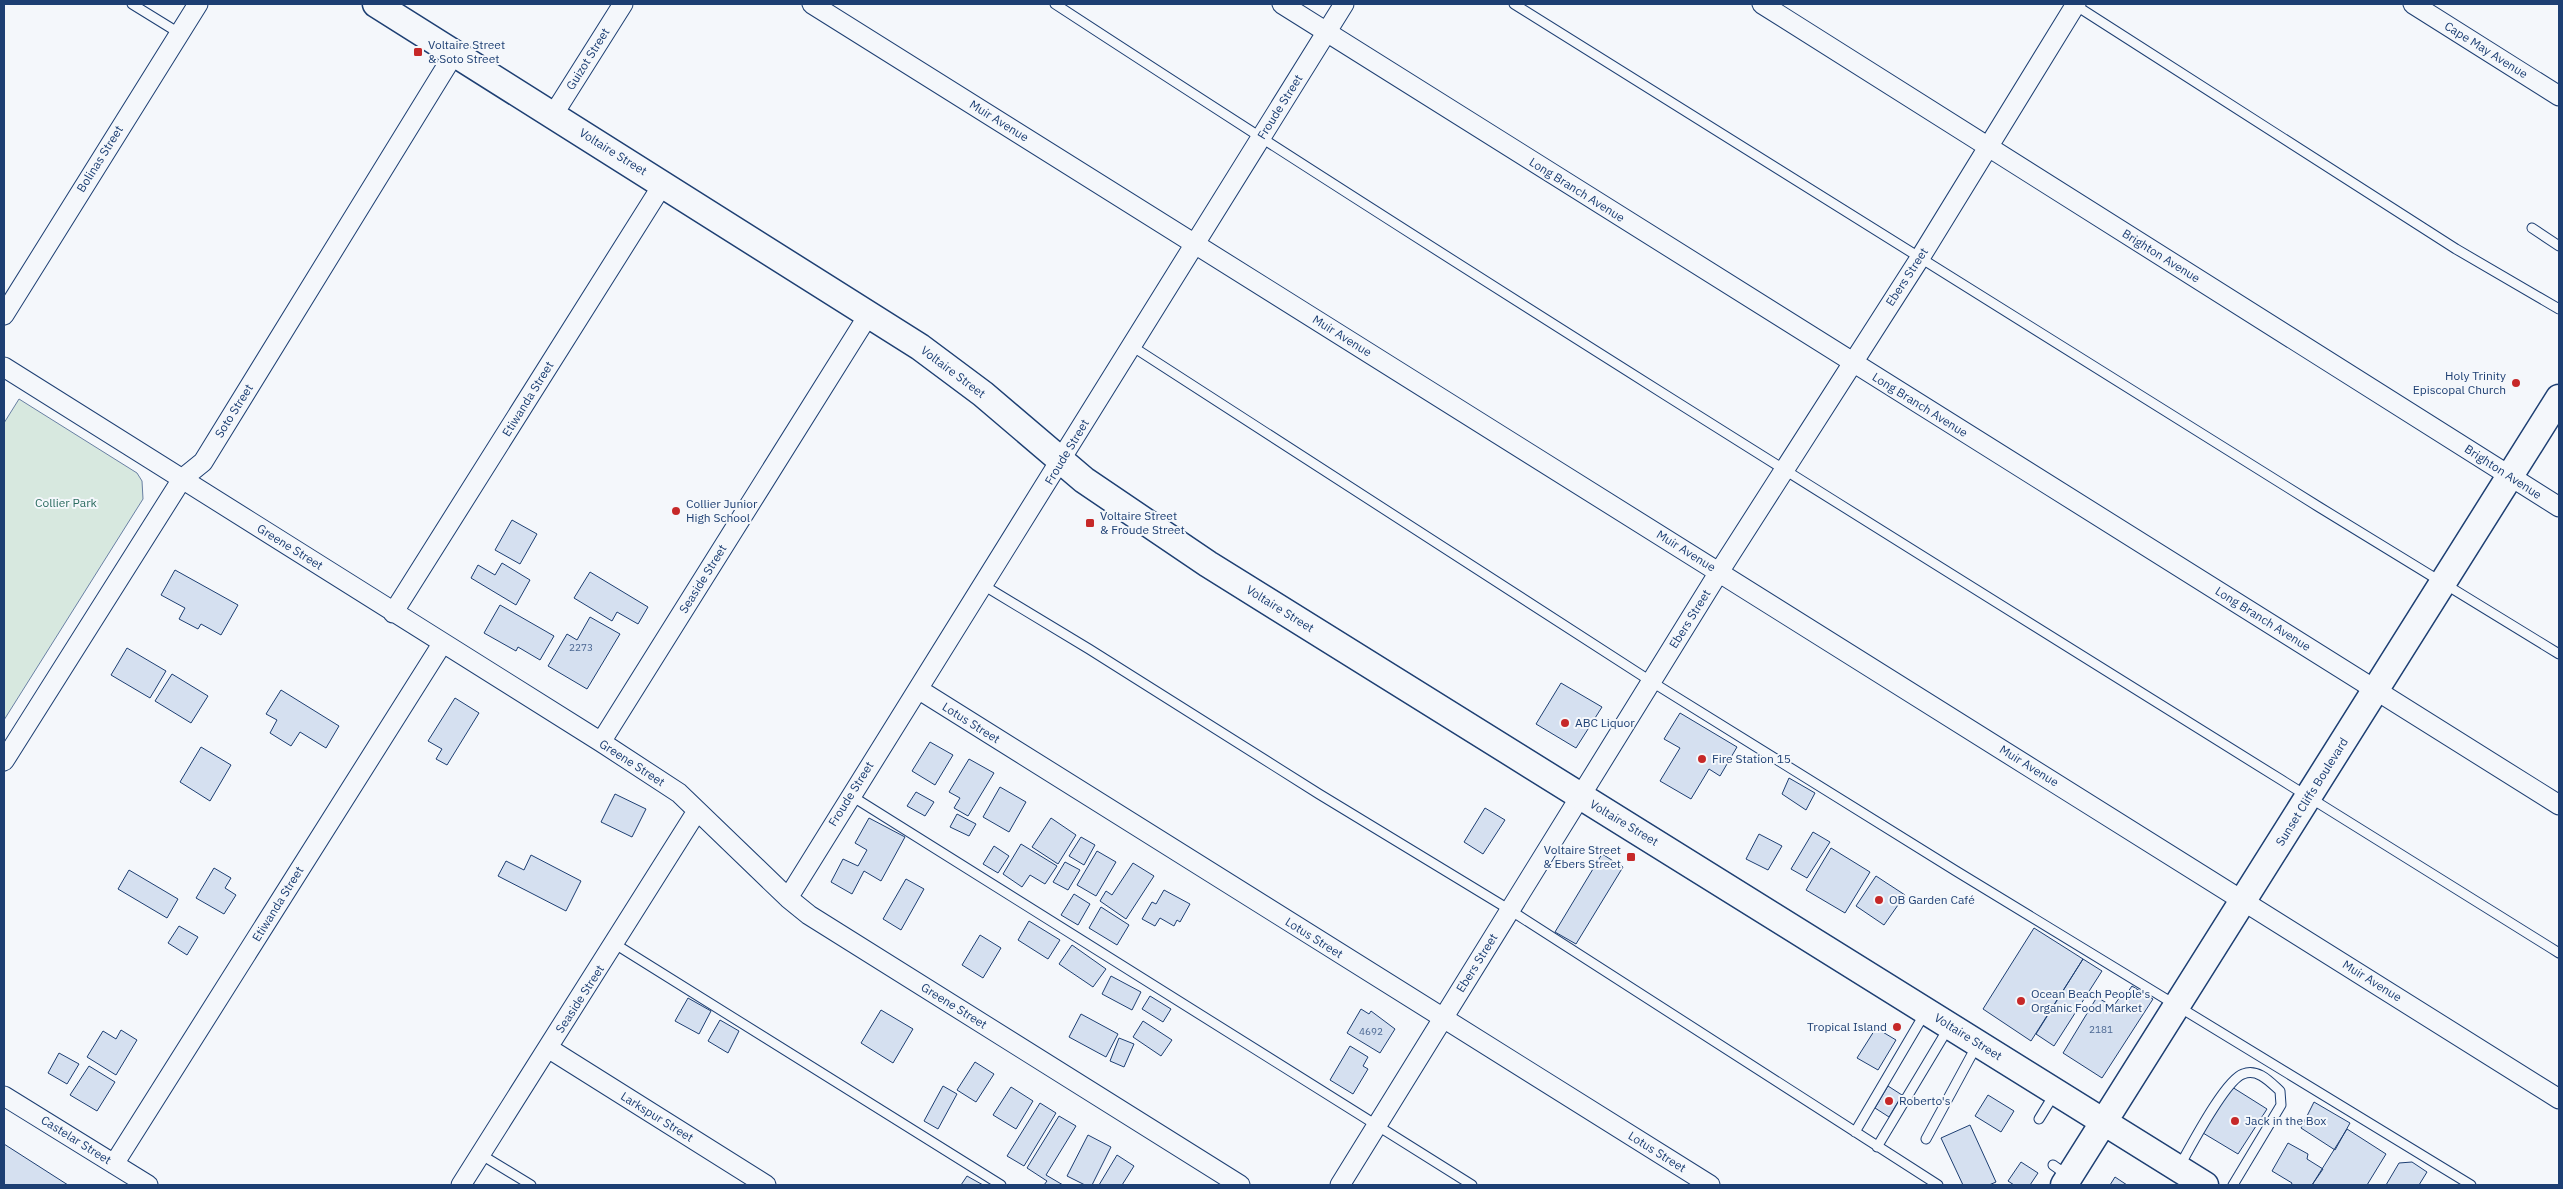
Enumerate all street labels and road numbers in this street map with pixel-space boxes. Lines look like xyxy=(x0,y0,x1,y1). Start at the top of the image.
street label: Cape May Avenue xyxy=(2442,18,2531,81)
street label: Guizot Street xyxy=(563,25,613,93)
street label: Froude Street xyxy=(1254,72,1305,142)
street label: Muir Avenue xyxy=(967,96,1032,145)
street label: Bolinas Street xyxy=(73,123,126,195)
street label: Voltaire Street xyxy=(577,125,650,178)
street label: Long Branch Avenue xyxy=(1527,154,1628,225)
street label: Brighton Avenue xyxy=(2120,226,2203,286)
street label: Ebers Street xyxy=(1882,245,1931,309)
street label: Muir Avenue xyxy=(1310,311,1375,360)
street label: Voltaire Street xyxy=(918,342,989,401)
street label: Etiwanda Street xyxy=(499,358,557,439)
street label: Long Branch Avenue xyxy=(1870,369,1971,440)
street label: Soto Street xyxy=(211,381,256,440)
street label: Froude Street xyxy=(1041,416,1092,487)
street label: Brighton Avenue xyxy=(2462,441,2545,502)
street label: Greene Street xyxy=(254,520,326,573)
street label: Muir Avenue xyxy=(1654,526,1719,575)
street label: Seaside Street xyxy=(676,542,730,616)
street label: Voltaire Street xyxy=(1244,582,1317,635)
street label: Long Branch Avenue xyxy=(2213,583,2314,654)
street label: Ebers Street xyxy=(1666,587,1714,651)
street label: Lotus Street xyxy=(940,699,1003,746)
street label: Sunset Cliffs Boulevard xyxy=(2272,735,2351,849)
street label: Greene Street xyxy=(597,736,668,789)
street label: Muir Avenue xyxy=(1997,741,2062,790)
street label: Froude Street xyxy=(825,759,876,829)
street label: Voltaire Street xyxy=(1587,796,1661,849)
street label: Etiwanda Street xyxy=(249,863,307,944)
street label: Lotus Street xyxy=(1283,914,1346,961)
street label: Ebers Street xyxy=(1453,931,1501,995)
street label: Muir Avenue xyxy=(2340,956,2405,1005)
street label: Seaside Street xyxy=(552,962,607,1036)
street label: Greene Street xyxy=(918,979,990,1032)
street label: Voltaire Street xyxy=(1932,1010,2005,1063)
street label: Larkspur Street xyxy=(618,1088,696,1145)
street label: Castelar Street xyxy=(38,1112,114,1167)
street label: Lotus Street xyxy=(1626,1128,1689,1175)

